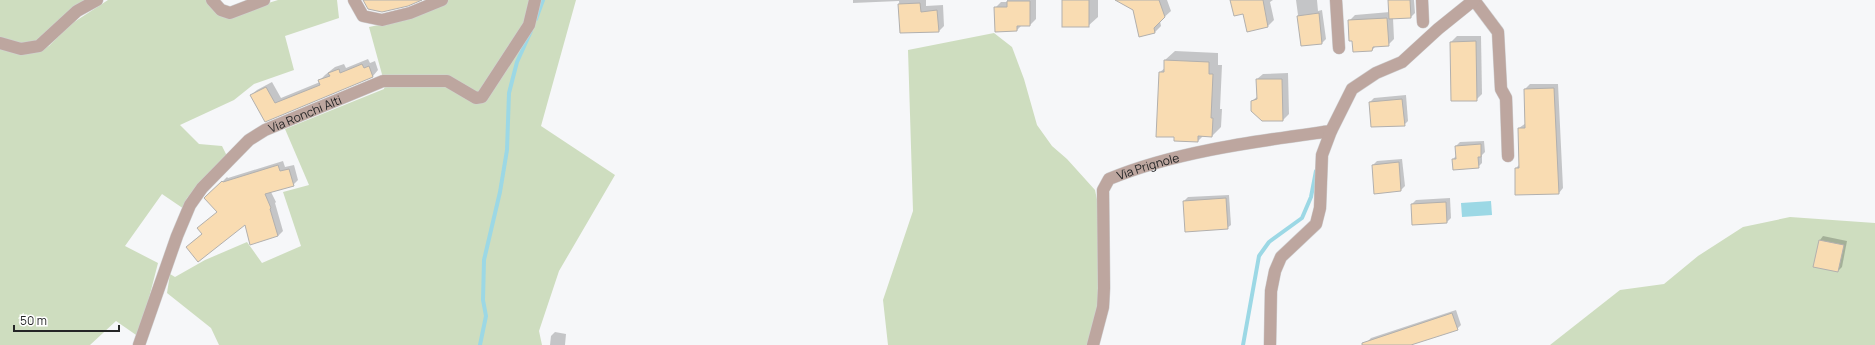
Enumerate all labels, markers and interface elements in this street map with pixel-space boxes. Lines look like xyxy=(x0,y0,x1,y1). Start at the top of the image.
street label: Via Ronchi Alti xyxy=(266,91,344,136)
street label: Via Prignole xyxy=(1114,148,1181,184)
scale bar xyxy=(14,307,119,333)
text: 50 m xyxy=(20,312,47,329)

